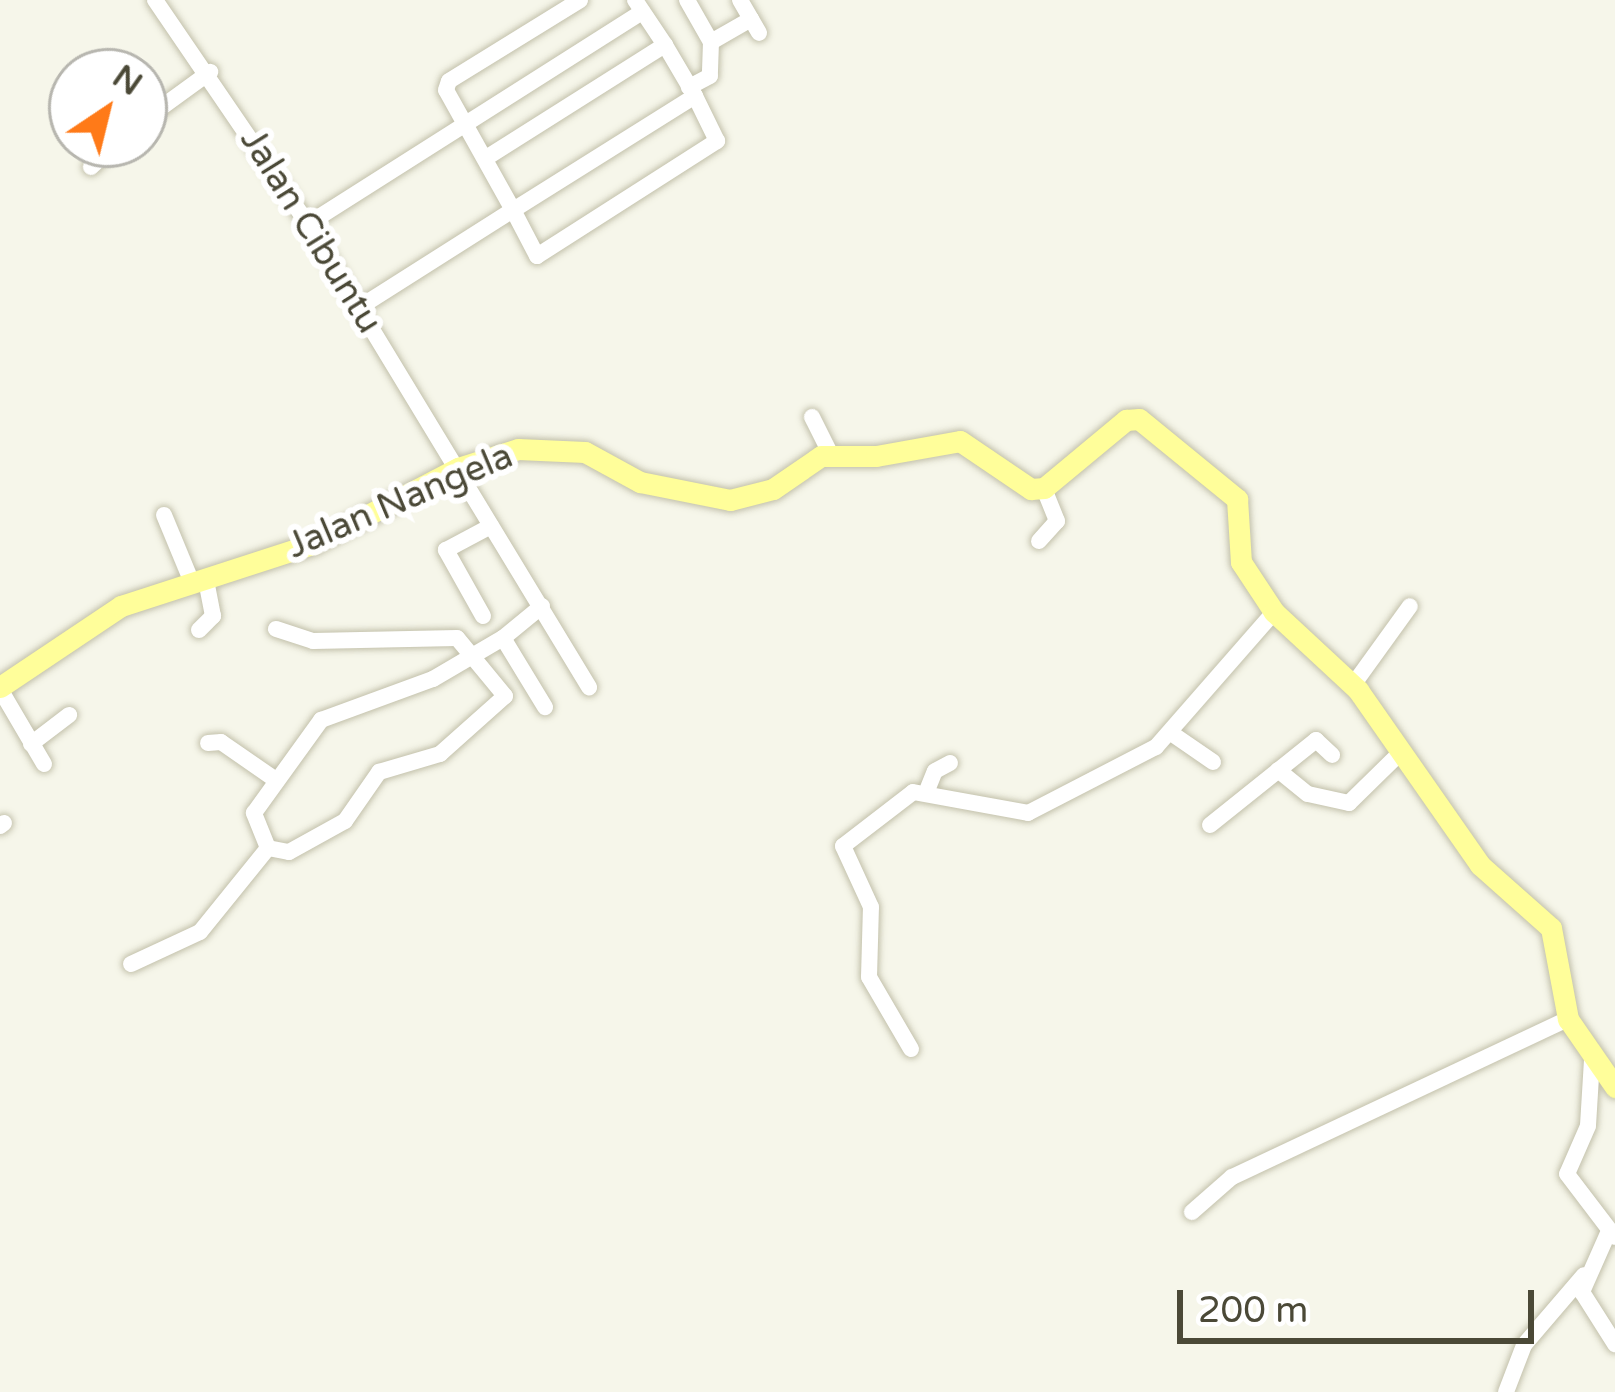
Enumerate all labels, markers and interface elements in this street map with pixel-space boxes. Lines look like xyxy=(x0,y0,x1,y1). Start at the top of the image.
north arrow xyxy=(48,48,168,168)
text: N xyxy=(105,57,149,104)
street label: Jalan Cibuntu xyxy=(231,121,391,341)
street label: Jalan Nangela xyxy=(281,434,519,568)
scale bar xyxy=(1183,1266,1540,1340)
text: 200 m xyxy=(1198,1289,1308,1332)

